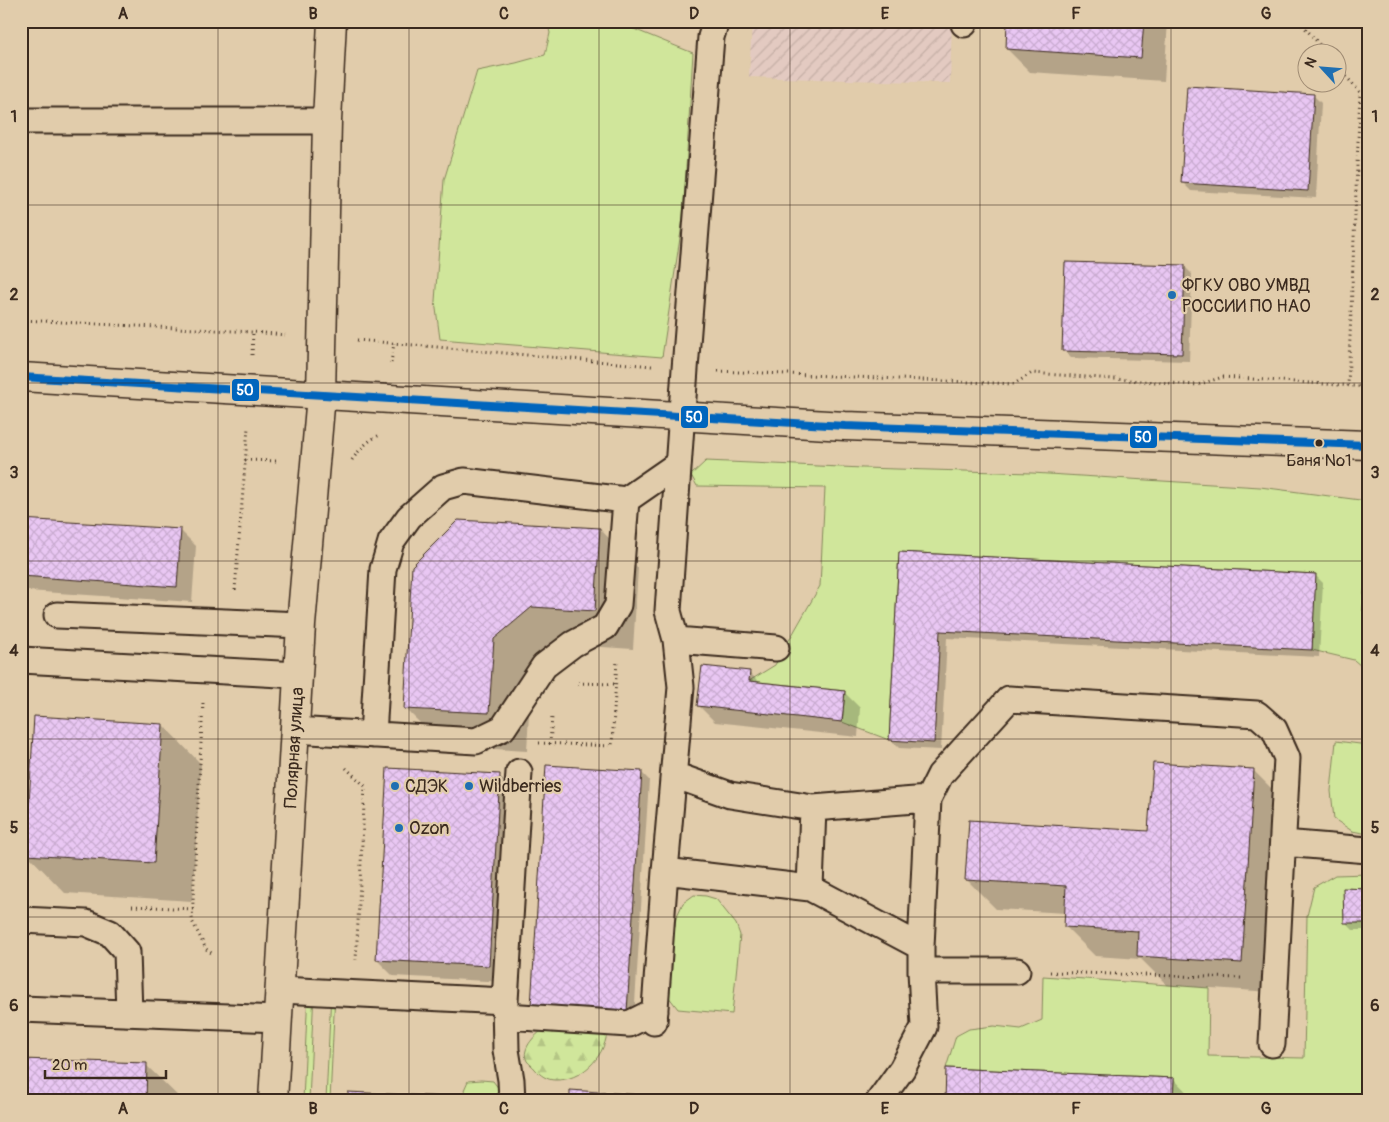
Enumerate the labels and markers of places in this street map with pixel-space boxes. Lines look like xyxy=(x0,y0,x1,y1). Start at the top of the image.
place label: ФГКУ ОВО УМВД РОССИИ ПО НАО xyxy=(1182,274,1311,318)
marker: ФГКУ ОВО УМВД РОССИИ ПО НАО xyxy=(1166,289,1178,301)
marker: Баня №1 xyxy=(1314,438,1324,448)
place label: Баня №1 xyxy=(1286,450,1352,471)
place label: СДЭК xyxy=(405,775,448,798)
place label: Wildberries xyxy=(479,775,561,798)
marker: СДЭК xyxy=(389,780,401,792)
marker: Wildberries xyxy=(463,780,475,792)
place label: Ozon xyxy=(409,817,449,840)
marker: Ozon xyxy=(393,822,405,834)

